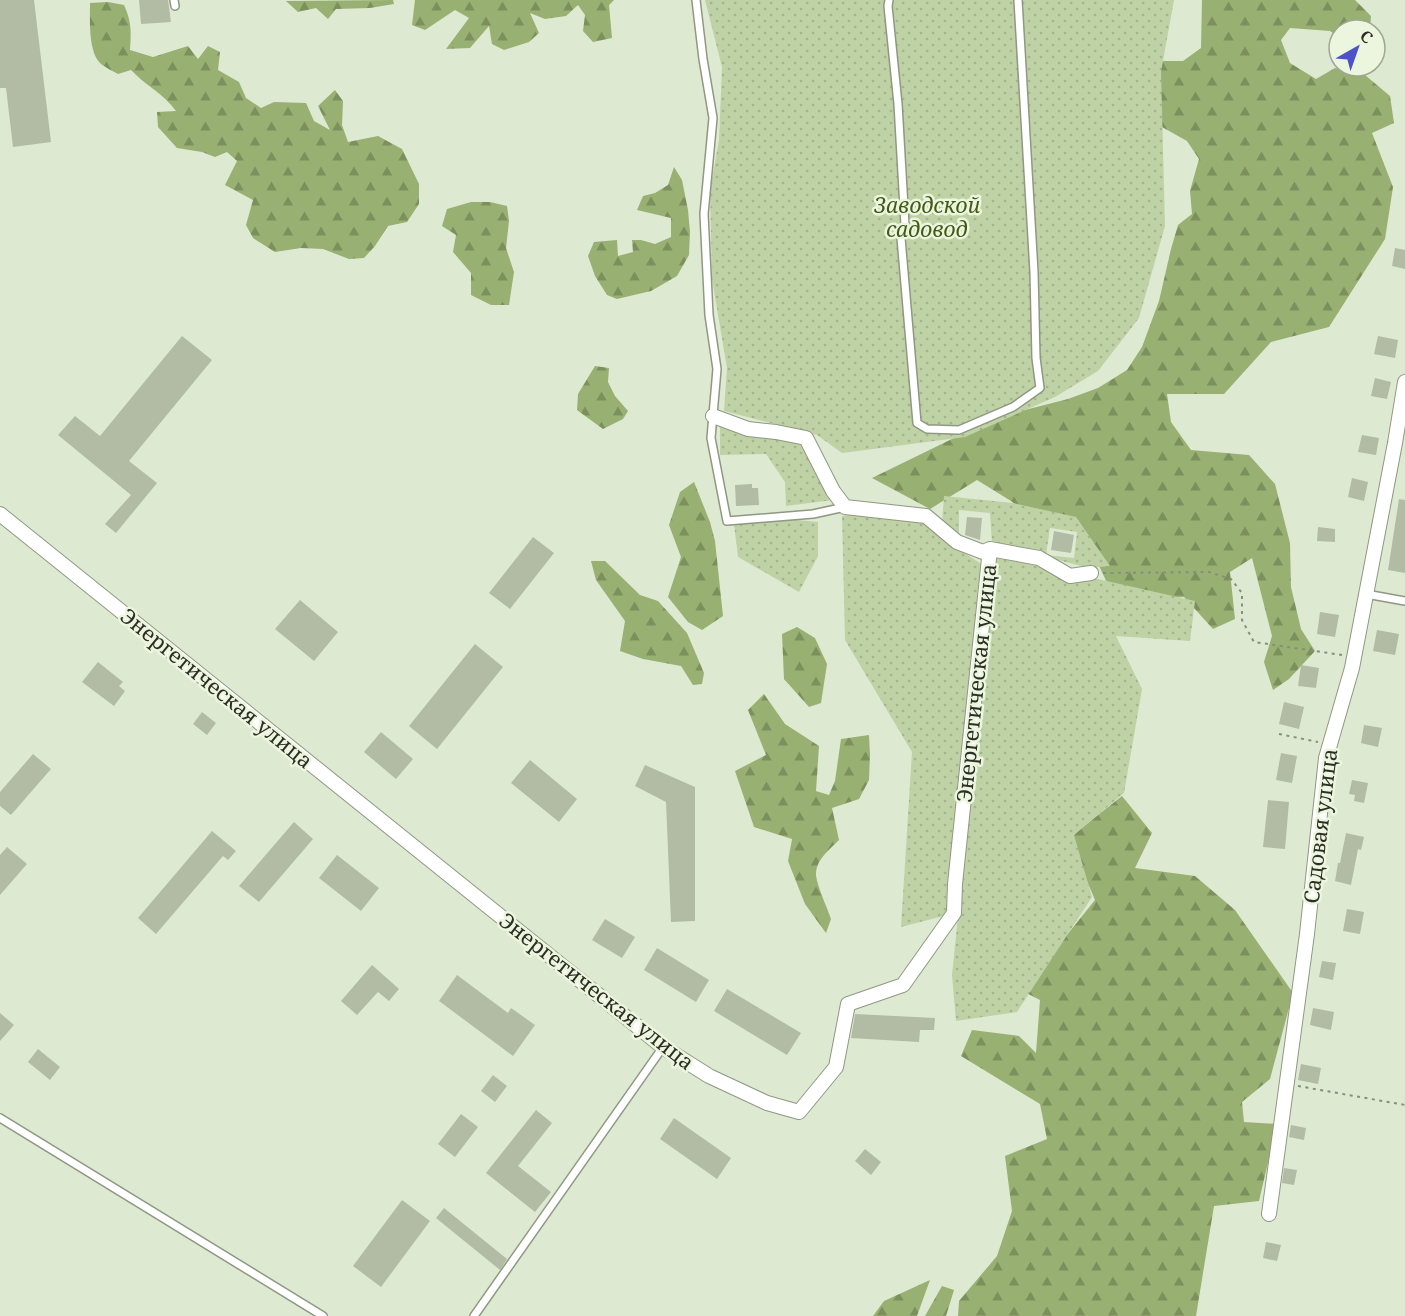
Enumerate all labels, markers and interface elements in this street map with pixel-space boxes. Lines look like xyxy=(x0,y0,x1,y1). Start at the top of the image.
north arrow xyxy=(1327,18,1387,78)
text: С xyxy=(1356,25,1378,48)
park label: Заводской садовод xyxy=(874,191,981,243)
street label: Энергетическая улица xyxy=(950,562,1002,804)
street label: Энергетическая улица xyxy=(115,602,319,774)
street label: Садовая улица xyxy=(1297,747,1343,905)
street label: Энергетическая улица xyxy=(494,906,700,1076)

